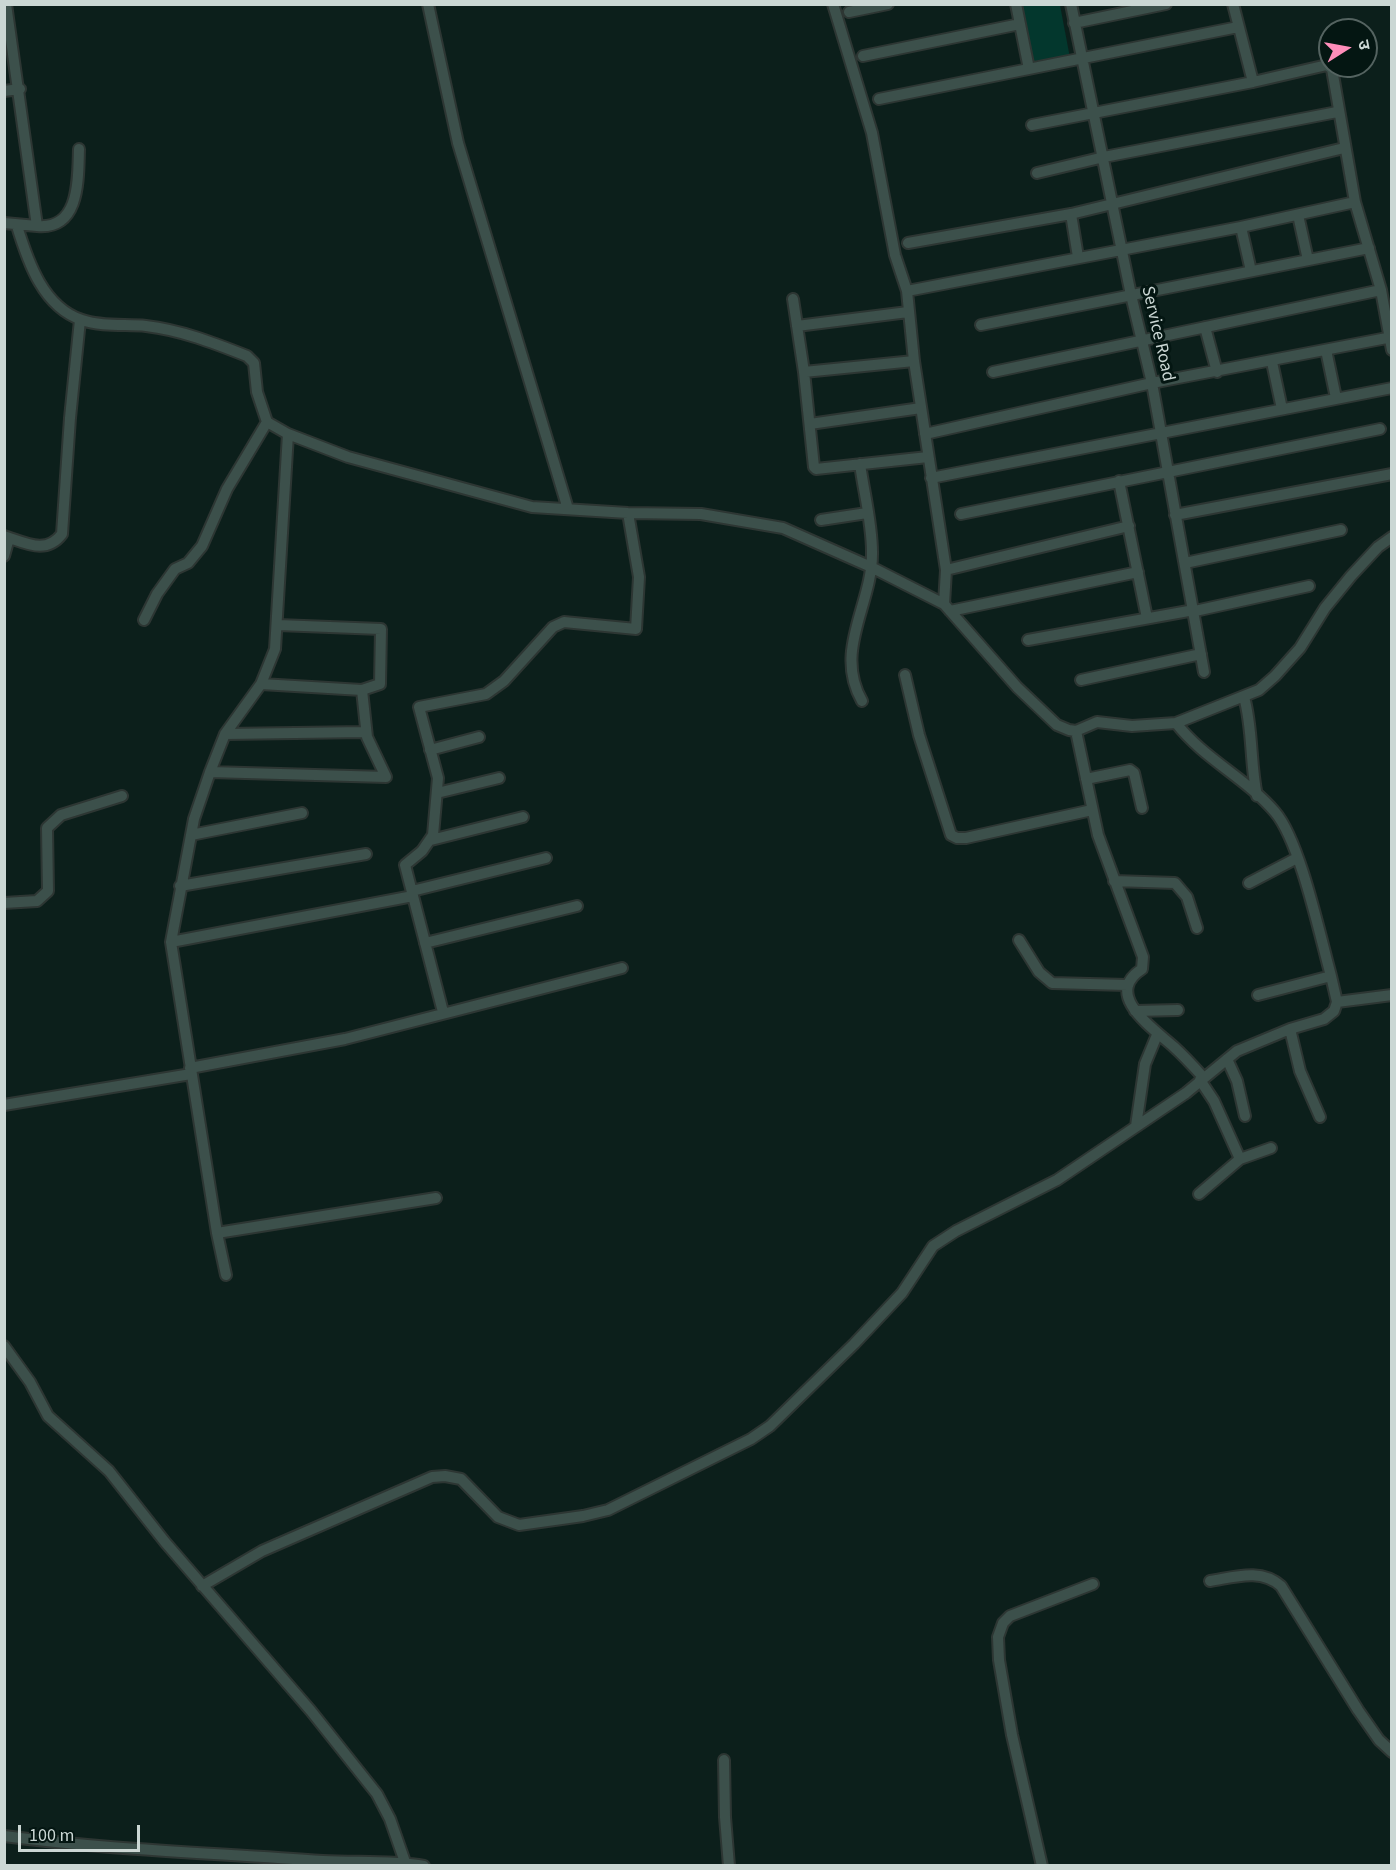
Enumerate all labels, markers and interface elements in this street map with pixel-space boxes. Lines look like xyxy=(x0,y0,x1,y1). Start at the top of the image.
north arrow xyxy=(1318,18,1378,78)
text: उ xyxy=(1352,38,1375,52)
street label: Service Road xyxy=(1136,284,1178,384)
scale bar xyxy=(21,1813,142,1851)
text: 100 m xyxy=(29,1823,74,1848)

